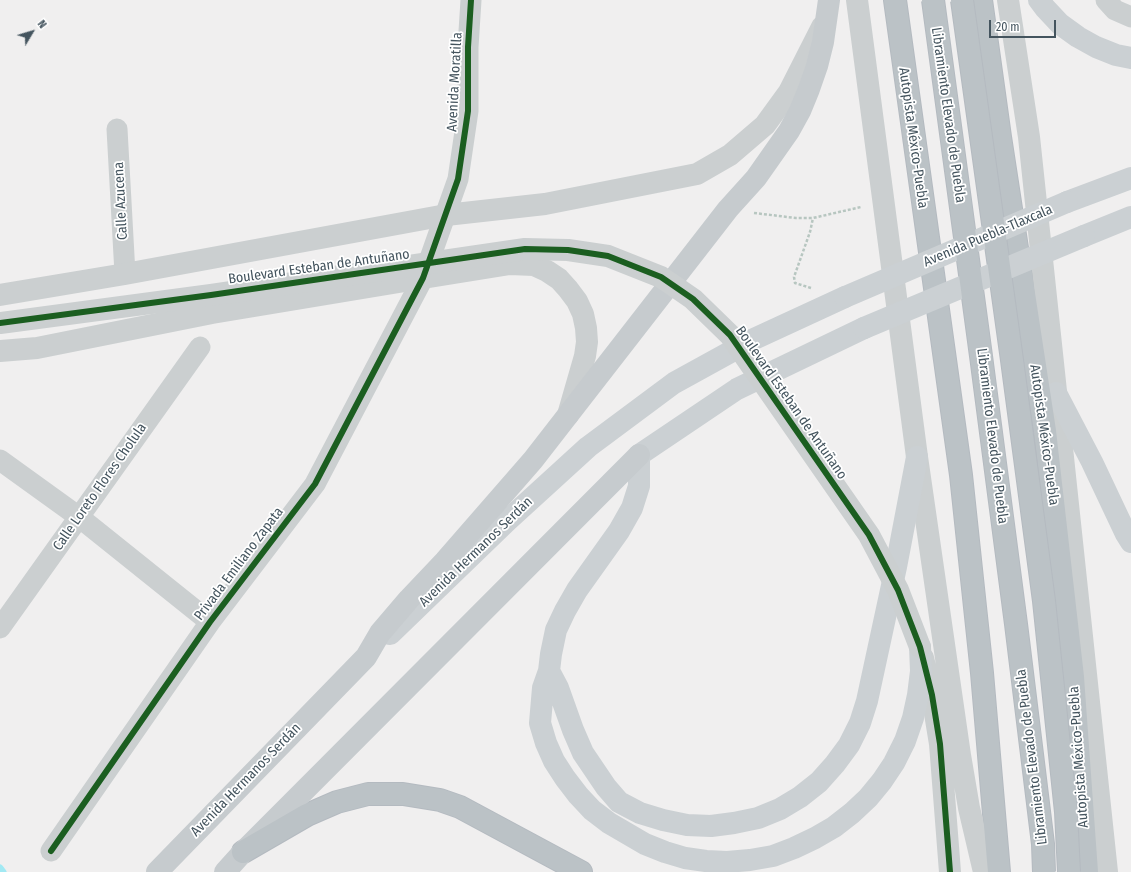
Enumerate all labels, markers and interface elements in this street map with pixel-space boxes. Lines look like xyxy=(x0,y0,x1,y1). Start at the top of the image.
north arrow xyxy=(12,12,52,52)
scale bar xyxy=(991,12,1058,38)
text: N xyxy=(35,18,49,31)
text: 20 m xyxy=(996,20,1020,34)
street label: Libramiento Elevado de Puebla xyxy=(927,26,969,204)
street label: Avenida Moratilla xyxy=(444,32,466,132)
street label: Autopista México-Puebla xyxy=(895,67,931,209)
street label: Calle Azucena xyxy=(111,162,131,240)
street label: Avenida Puebla-Tlaxcala xyxy=(921,201,1055,271)
street label: Boulevard Esteban de Antuñano xyxy=(227,246,411,288)
street label: Boulevard Esteban de Antuñano xyxy=(732,323,850,483)
street label: Libramiento Elevado de Puebla xyxy=(973,347,1011,525)
street label: Autopista México-Puebla xyxy=(1026,364,1062,506)
street label: Calle Loreto Flores Cholula xyxy=(50,420,150,554)
street label: Avenida Hermanos Serdán xyxy=(416,493,536,611)
street label: Privada Emiliano Zapata xyxy=(191,504,287,624)
street label: Libramiento Elevado de Puebla xyxy=(1013,668,1051,846)
street label: Autopista México-Puebla xyxy=(1066,686,1092,828)
street label: Avenida Hermanos Serdán xyxy=(187,720,305,840)

